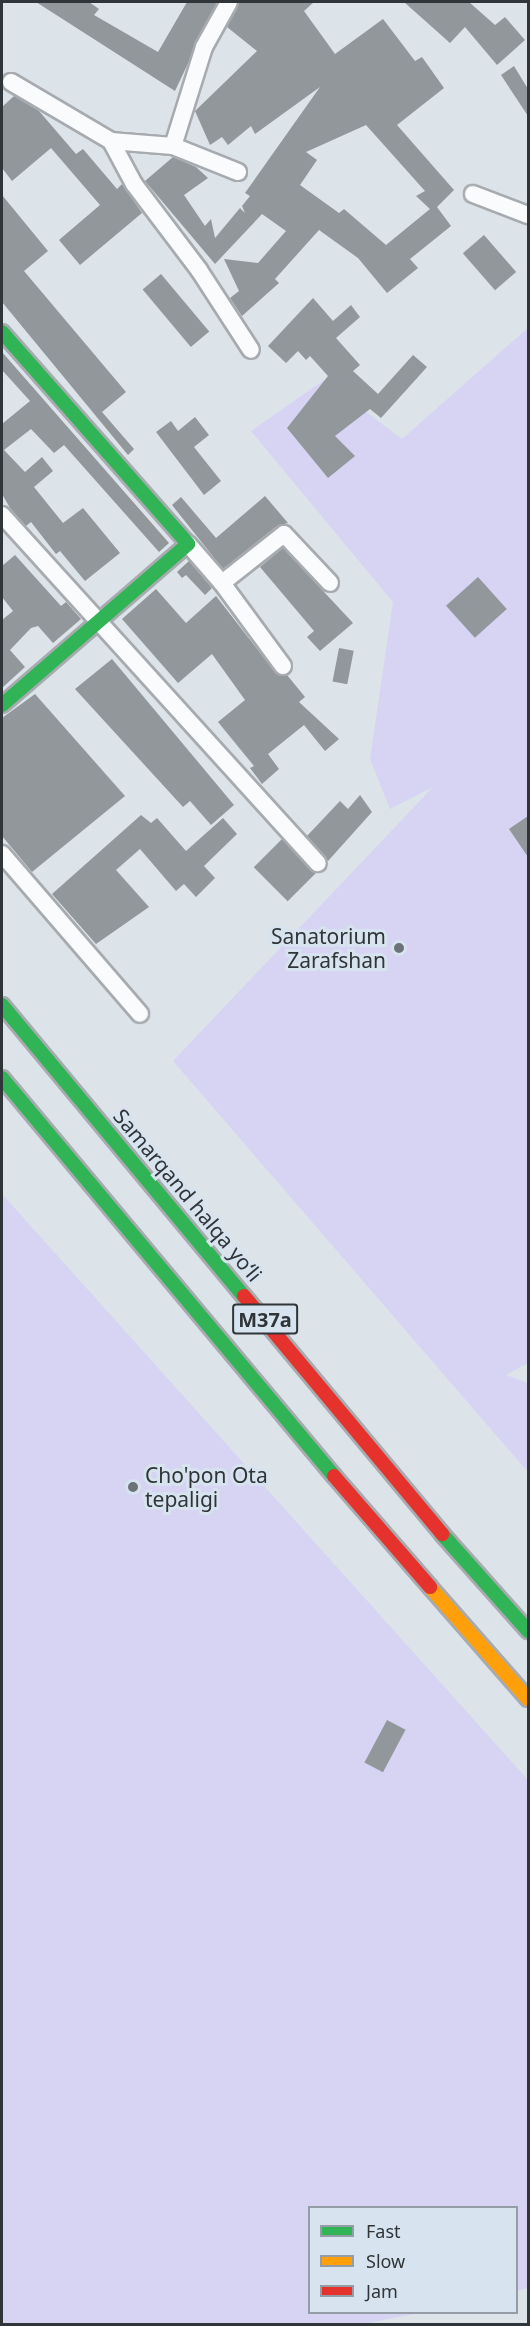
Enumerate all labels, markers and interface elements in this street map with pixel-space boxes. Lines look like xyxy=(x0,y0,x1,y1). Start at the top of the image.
place label: Sanatorium Zarafshan xyxy=(271,923,386,973)
marker: Sanatorium Zarafshan xyxy=(390,939,408,957)
street label: Samarqand halqa yoʻli xyxy=(109,1104,267,1286)
road number: M37a xyxy=(232,1302,298,1336)
place label: Cho'pon Ota tepaligi xyxy=(145,1462,268,1512)
marker: Cho'pon Ota tepaligi xyxy=(126,1480,140,1494)
legend xyxy=(308,2206,518,2314)
text: Fast xyxy=(366,2219,401,2243)
text: Slow xyxy=(366,2249,405,2273)
text: Jam xyxy=(366,2279,398,2303)

